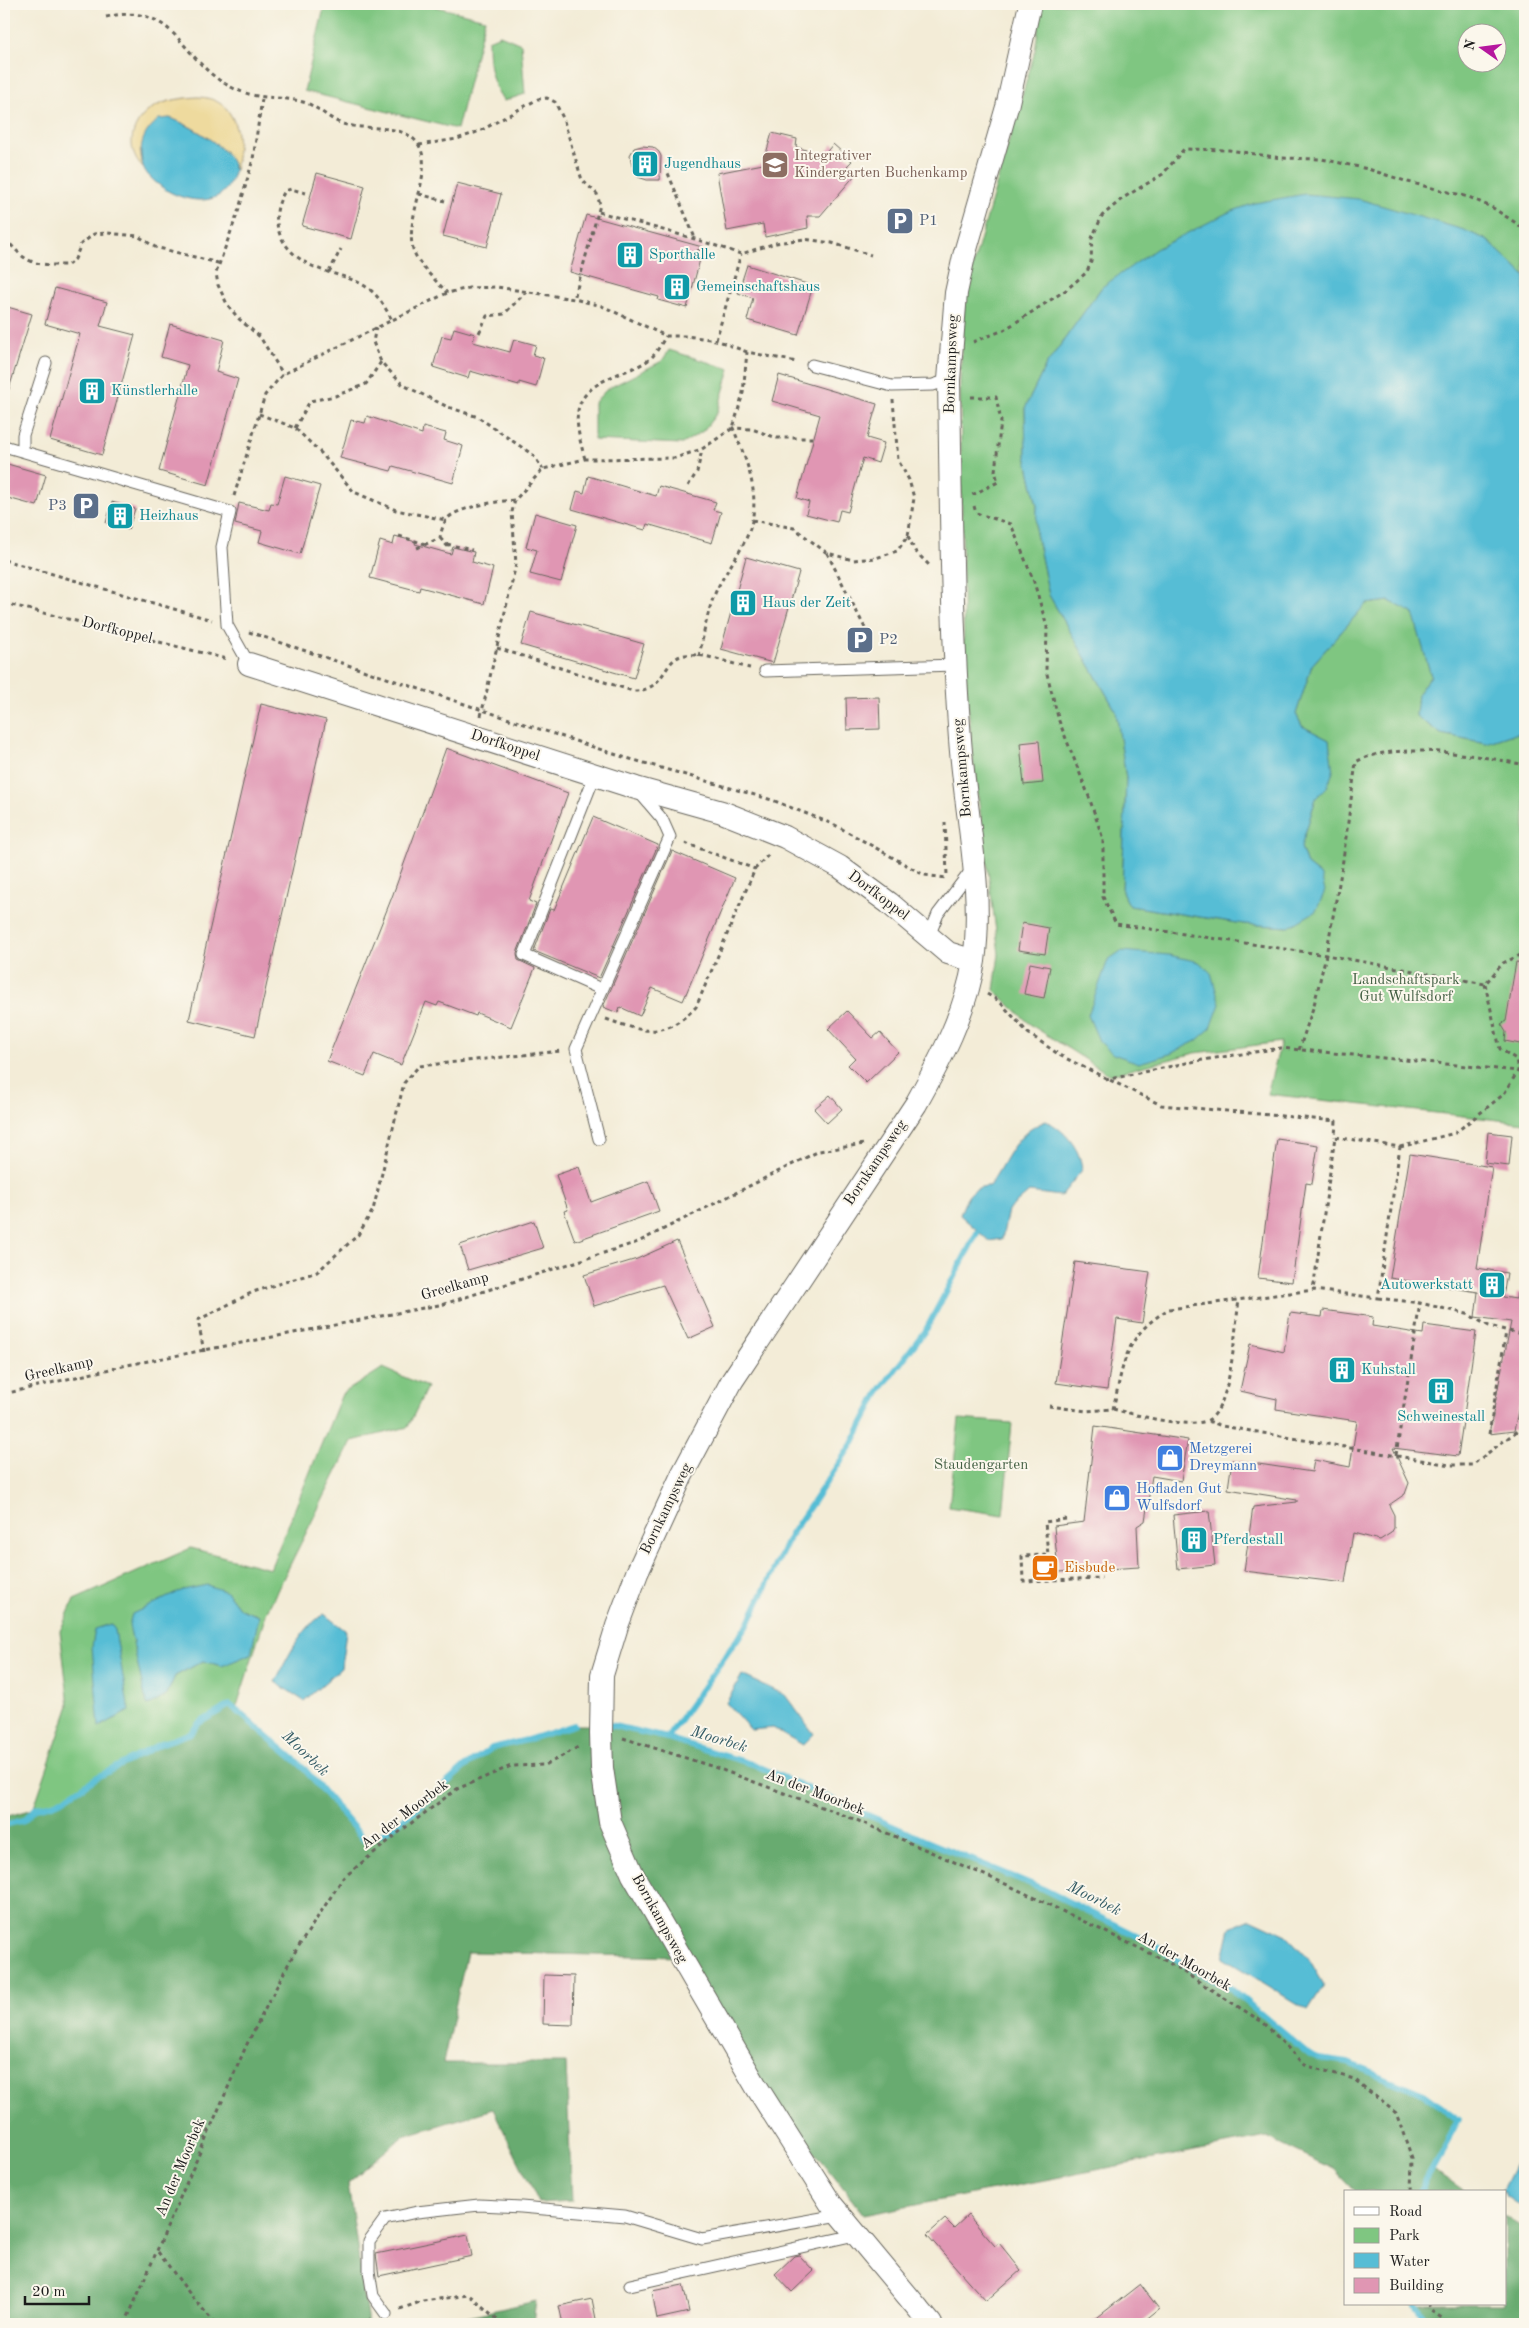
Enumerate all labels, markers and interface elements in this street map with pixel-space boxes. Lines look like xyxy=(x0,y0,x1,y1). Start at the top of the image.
north arrow xyxy=(1456,22,1506,72)
text: N xyxy=(1462,38,1479,52)
building icon: Jugendhaus xyxy=(630,149,660,179)
place label: Integrativer Kindergarten Buchenkamp xyxy=(794,149,968,181)
school or university icon: Integrativer Kindergarten Buchenkamp xyxy=(760,150,790,180)
place label: Jugendhaus xyxy=(664,157,741,172)
parking icon: P1 xyxy=(885,206,915,236)
place label: P1 xyxy=(919,214,938,229)
building icon: Sporthalle xyxy=(615,240,645,270)
place label: Sporthalle xyxy=(649,248,716,263)
building icon: Gemeinschaftshaus xyxy=(662,272,692,302)
place label: Gemeinschaftshaus xyxy=(696,280,820,295)
street label: Bornkampsweg xyxy=(943,314,961,414)
building icon: Künstlerhalle xyxy=(77,376,107,406)
place label: Künstlerhalle xyxy=(111,384,198,399)
parking icon: P3 xyxy=(71,491,101,521)
place label: P3 xyxy=(48,499,67,514)
building icon: Heizhaus xyxy=(105,501,135,531)
place label: Heizhaus xyxy=(139,509,198,524)
building icon: Haus der Zeit xyxy=(728,588,758,618)
place label: Haus der Zeit xyxy=(762,596,851,611)
street label: Dorfkoppel xyxy=(80,615,154,647)
parking icon: P2 xyxy=(845,625,875,655)
place label: P2 xyxy=(879,633,898,648)
street label: Bornkampsweg xyxy=(951,718,975,818)
street label: Dorfkoppel xyxy=(468,728,542,764)
street label: Dorfkoppel xyxy=(845,868,911,924)
park label: Landschaftspark Gut Wulfsdorf xyxy=(1352,973,1460,1005)
street label: Bornkampsweg xyxy=(842,1118,910,1208)
street label: Greelkamp xyxy=(419,1270,491,1304)
building icon: Autowerkstatt xyxy=(1477,1270,1507,1300)
place label: Autowerkstatt xyxy=(1380,1278,1473,1293)
street label: Greelkamp xyxy=(23,1355,95,1385)
building icon: Kuhstall xyxy=(1327,1355,1357,1385)
place label: Kuhstall xyxy=(1361,1363,1416,1378)
building icon: Schweinestall xyxy=(1426,1376,1456,1406)
place label: Schweinestall xyxy=(1397,1410,1485,1425)
place label: Metzgerei Dreymann xyxy=(1189,1442,1257,1474)
shop icon: Metzgerei Dreymann xyxy=(1155,1443,1185,1473)
park label: Staudengarten xyxy=(934,1458,1028,1473)
street label: Bornkampsweg xyxy=(638,1461,696,1557)
place label: Hofladen Gut Wulfsdorf xyxy=(1136,1482,1222,1514)
shop icon: Hofladen Gut Wulfsdorf xyxy=(1102,1483,1132,1513)
building icon: Pferdestall xyxy=(1179,1525,1209,1555)
place label: Pferdestall xyxy=(1213,1533,1283,1548)
cafe icon: Eisbude xyxy=(1030,1553,1060,1583)
place label: Eisbude xyxy=(1064,1561,1115,1576)
water label: Moorbek xyxy=(688,1724,749,1756)
water label: Moorbek xyxy=(278,1727,332,1780)
street label: An der Moorbek xyxy=(763,1767,867,1819)
street label: An der Moorbek xyxy=(359,1777,452,1853)
street label: Bornkampsweg xyxy=(628,1872,690,1966)
water label: Moorbek xyxy=(1064,1878,1124,1919)
street label: An der Moorbek xyxy=(1135,1929,1233,1995)
street label: An der Moorbek xyxy=(154,2117,208,2219)
legend xyxy=(1344,2190,1506,2306)
text: Road xyxy=(1389,2205,1423,2220)
text: Park xyxy=(1389,2229,1420,2244)
text: Water xyxy=(1389,2255,1430,2270)
scale bar xyxy=(25,2273,89,2305)
text: Building xyxy=(1389,2279,1444,2294)
text: 20 m xyxy=(32,2285,66,2300)

